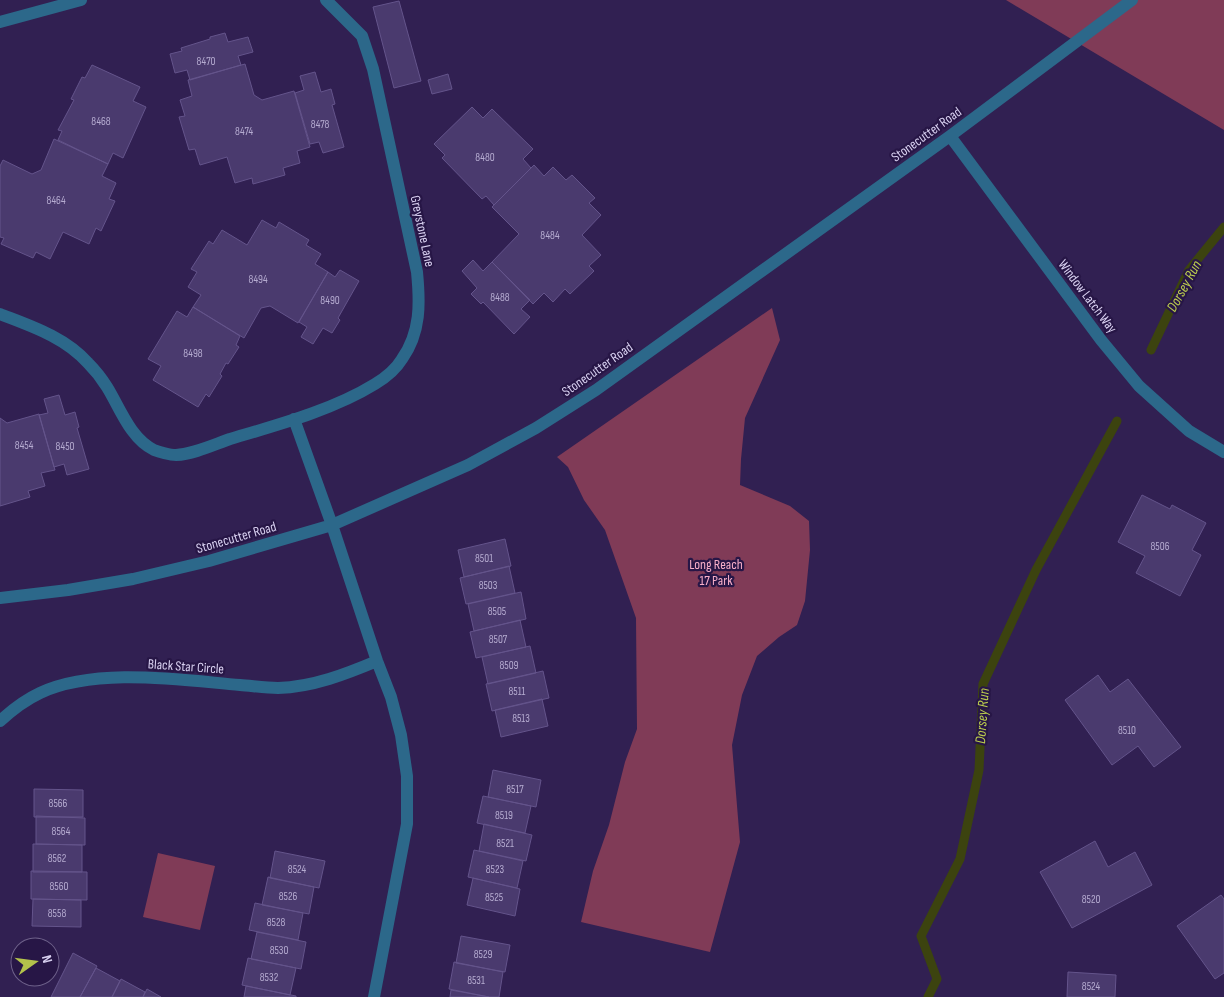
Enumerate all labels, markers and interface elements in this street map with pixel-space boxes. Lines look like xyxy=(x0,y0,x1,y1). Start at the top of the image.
house number: 8470 xyxy=(197,55,216,68)
street label: Stonecutter Road xyxy=(888,103,965,166)
house number: 8468 xyxy=(91,115,111,128)
house number: 8478 xyxy=(311,118,330,131)
house number: 8474 xyxy=(235,125,253,138)
house number: 8480 xyxy=(475,151,495,164)
house number: 8464 xyxy=(46,194,66,207)
street label: Greystone Lane xyxy=(407,194,438,268)
house number: 8484 xyxy=(540,229,560,242)
street label: Window Latch Way xyxy=(1055,256,1121,337)
water label: Dorsey Run xyxy=(1163,257,1206,315)
house number: 8494 xyxy=(248,273,268,286)
house number: 8488 xyxy=(490,291,510,304)
house number: 8490 xyxy=(320,294,340,307)
street label: Stonecutter Road xyxy=(559,339,636,400)
house number: 8498 xyxy=(183,347,203,360)
house number: 8454 xyxy=(15,439,34,452)
house number: 8450 xyxy=(56,440,75,453)
street label: Stonecutter Road xyxy=(194,518,278,557)
house number: 8506 xyxy=(1151,540,1170,553)
house number: 8501 xyxy=(475,552,493,565)
park label: Long Reach 17 Park xyxy=(689,556,743,589)
house number: 8503 xyxy=(479,579,498,592)
house number: 8505 xyxy=(488,605,506,618)
house number: 8507 xyxy=(489,633,508,646)
street label: Black Star Circle xyxy=(147,655,225,678)
house number: 8509 xyxy=(499,659,519,672)
house number: 8511 xyxy=(509,685,526,698)
water label: Dorsey Run xyxy=(971,688,994,744)
house number: 8513 xyxy=(512,712,530,725)
house number: 8510 xyxy=(1118,724,1136,737)
house number: 8517 xyxy=(506,783,524,796)
house number: 8566 xyxy=(49,797,68,810)
house number: 8519 xyxy=(495,809,513,822)
house number: 8564 xyxy=(52,825,71,838)
house number: 8521 xyxy=(496,837,514,850)
house number: 8562 xyxy=(48,852,67,865)
house number: 8524 xyxy=(288,863,307,876)
house number: 8523 xyxy=(486,863,505,876)
house number: 8560 xyxy=(50,880,69,893)
house number: 8526 xyxy=(279,890,297,903)
house number: 8525 xyxy=(485,891,503,904)
house number: 8520 xyxy=(1082,893,1100,906)
house number: 8558 xyxy=(48,907,66,920)
house number: 8528 xyxy=(267,916,285,929)
north arrow xyxy=(10,937,60,987)
house number: 8530 xyxy=(270,944,288,957)
house number: 8529 xyxy=(474,948,492,961)
text: N xyxy=(38,953,56,965)
house number: 8532 xyxy=(260,971,279,984)
house number: 8531 xyxy=(467,974,485,987)
house number: 8524 xyxy=(1082,980,1101,993)

